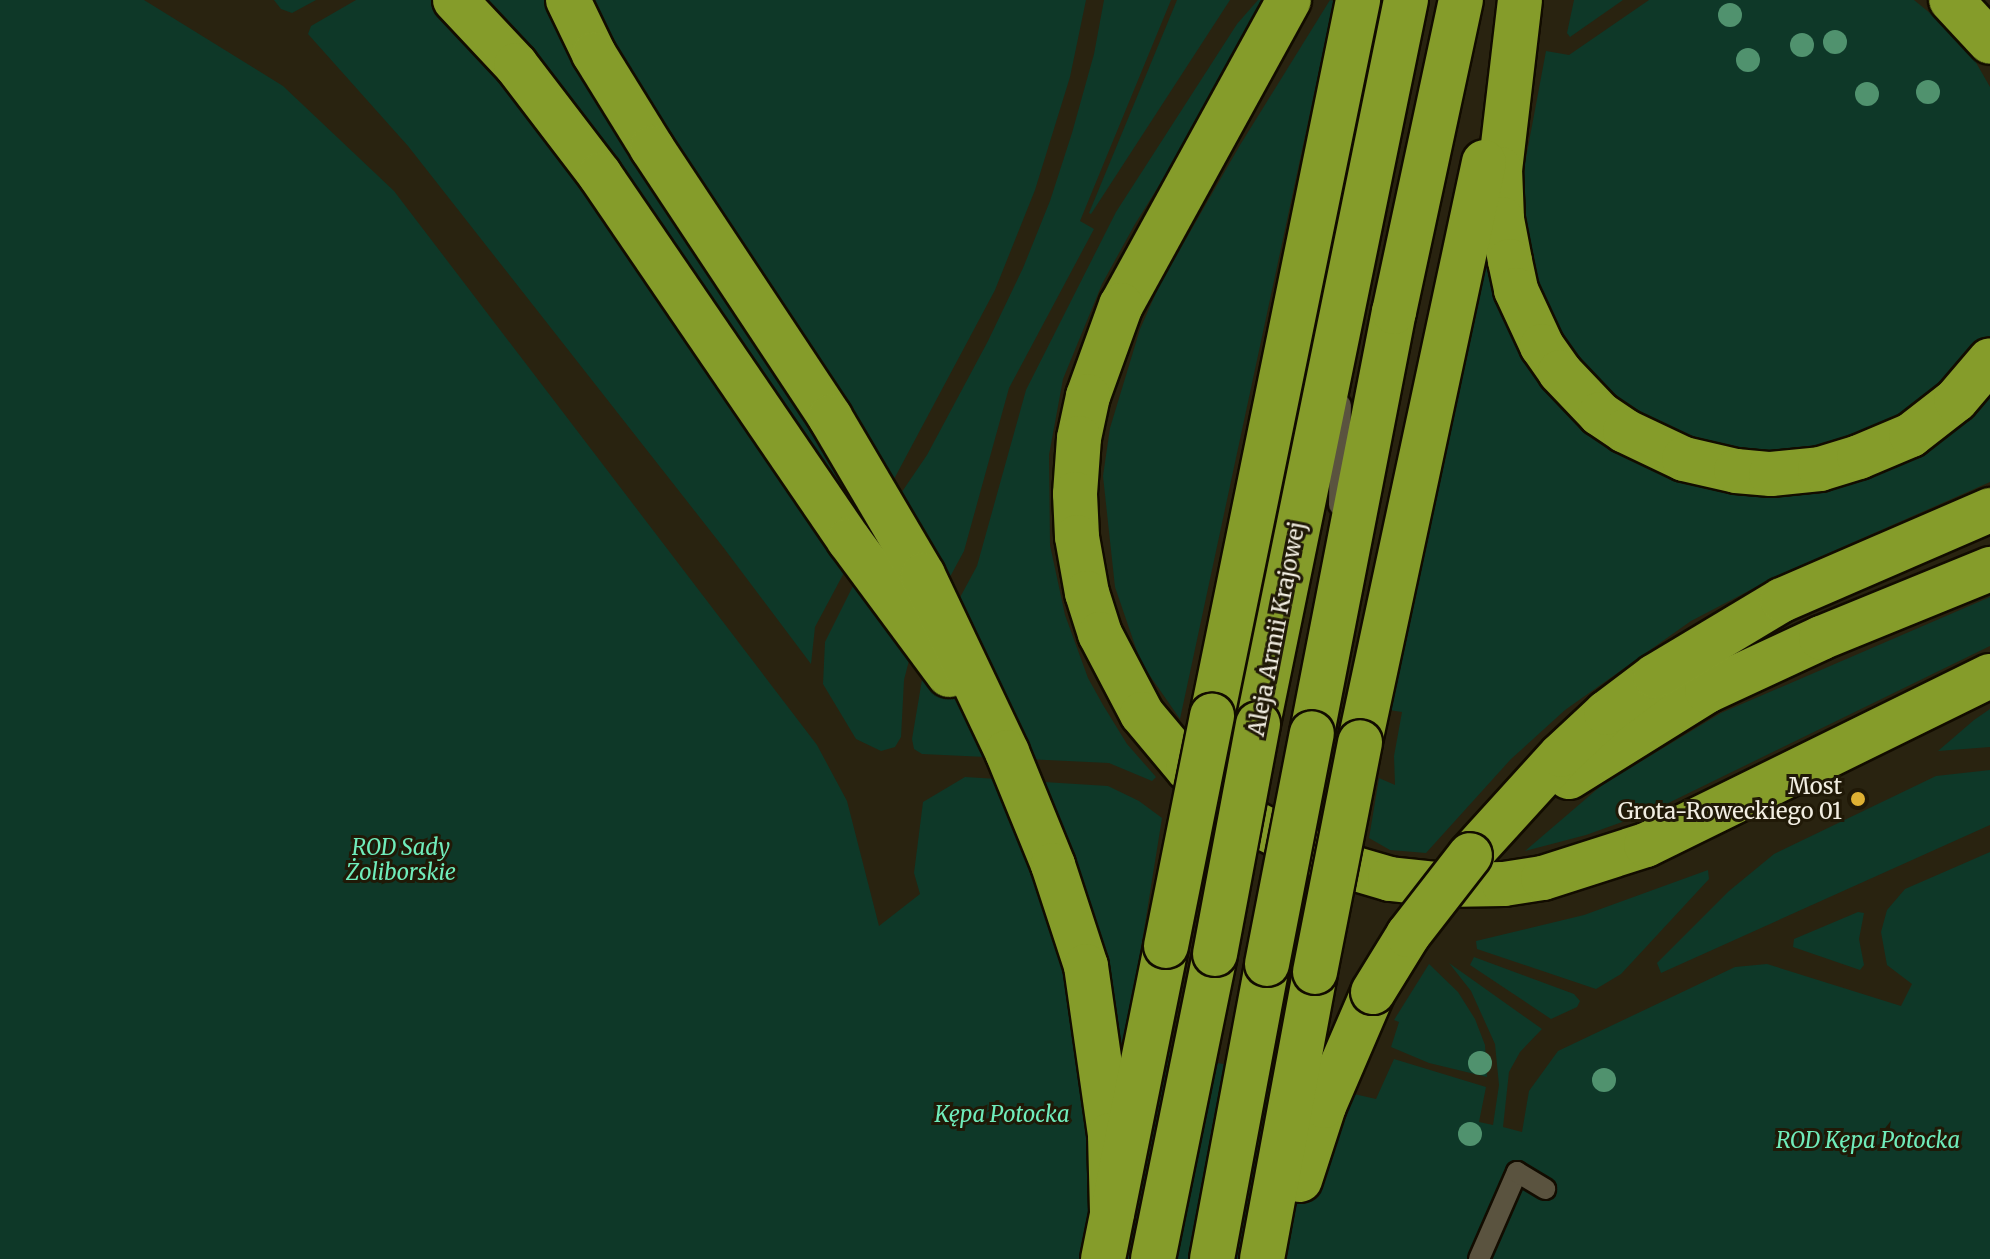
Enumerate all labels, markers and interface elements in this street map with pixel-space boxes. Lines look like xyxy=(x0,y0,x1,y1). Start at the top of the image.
street label: Aleja Armii Krajowej xyxy=(1243,520,1311,738)
place label: Most Grota-Roweckiego 01 xyxy=(1618,773,1842,824)
marker: Most Grota-Roweckiego 01 xyxy=(1849,790,1867,808)
park label: ROD Sady Żoliborskie xyxy=(346,834,456,886)
park label: Kępa Potocka xyxy=(934,1102,1070,1128)
park label: ROD Kępa Potocka xyxy=(1776,1128,1960,1154)

